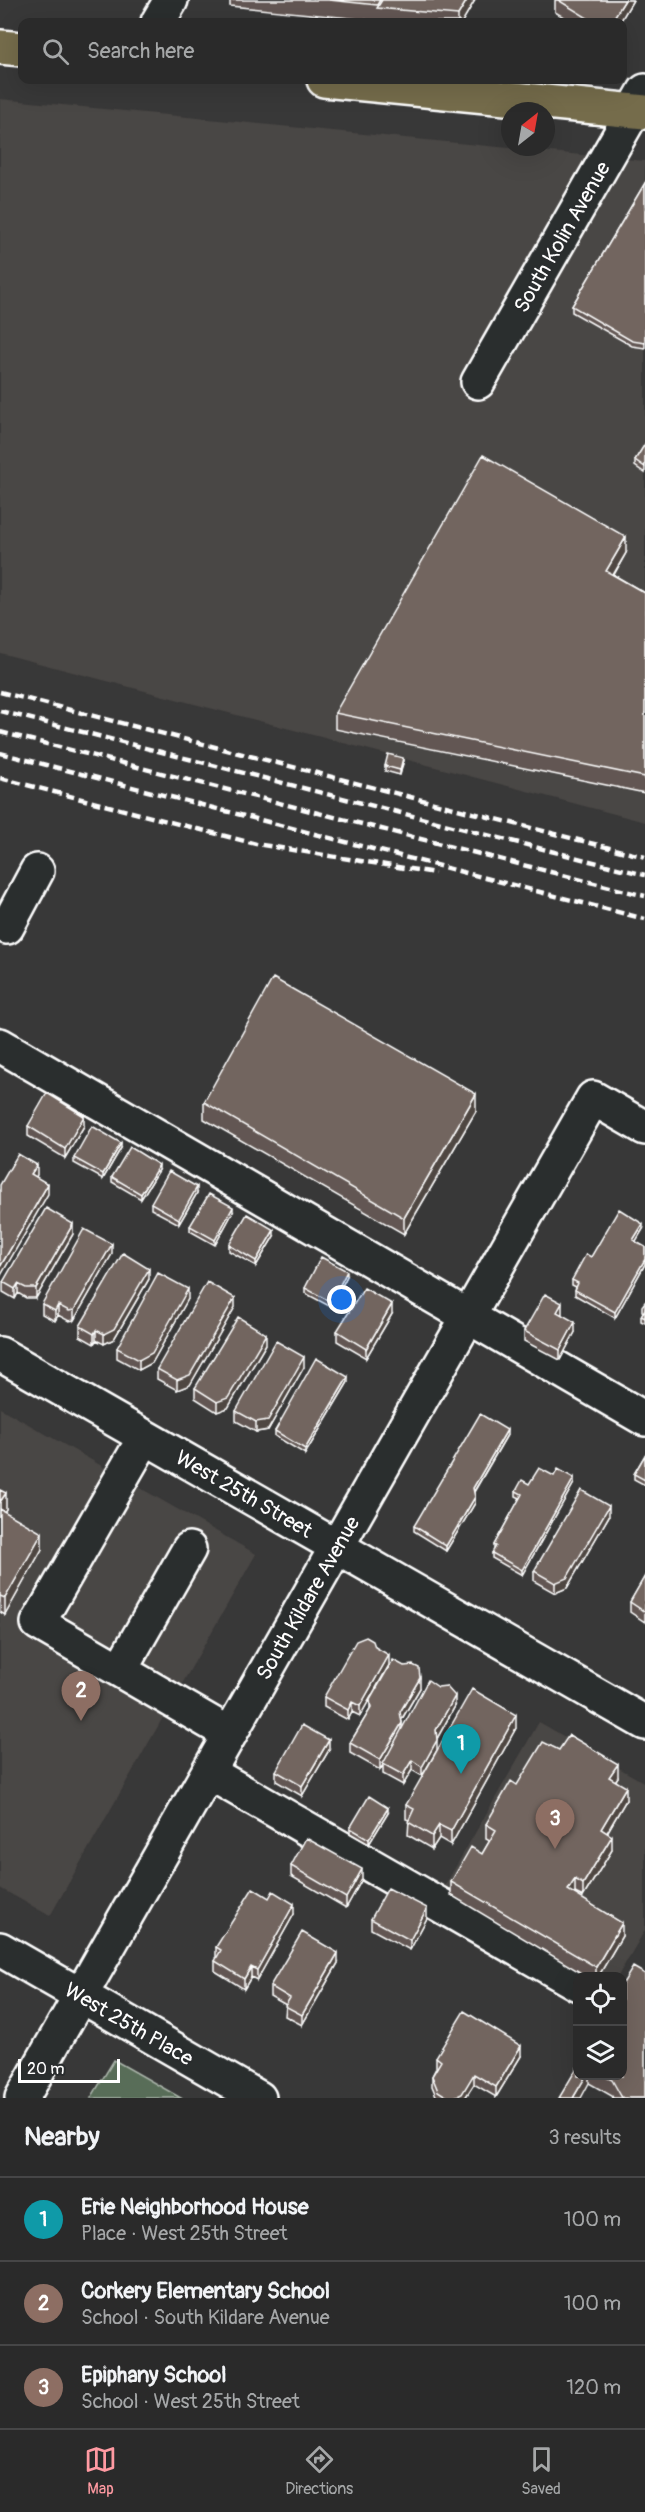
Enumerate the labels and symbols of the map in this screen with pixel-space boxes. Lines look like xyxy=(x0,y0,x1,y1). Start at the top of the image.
north arrow xyxy=(501,102,555,156)
street label: South Kolin Avenue xyxy=(508,156,617,318)
your location xyxy=(327,1285,356,1314)
street label: West 25th Street xyxy=(170,1444,317,1545)
street label: South Kildare Avenue xyxy=(251,1511,367,1685)
pin: 2 xyxy=(62,1672,100,1721)
pin: 1 xyxy=(442,1724,480,1774)
pin: 3 xyxy=(536,1800,574,1849)
street label: West 25th Place xyxy=(60,1977,198,2072)
scale bar xyxy=(18,2056,120,2084)

